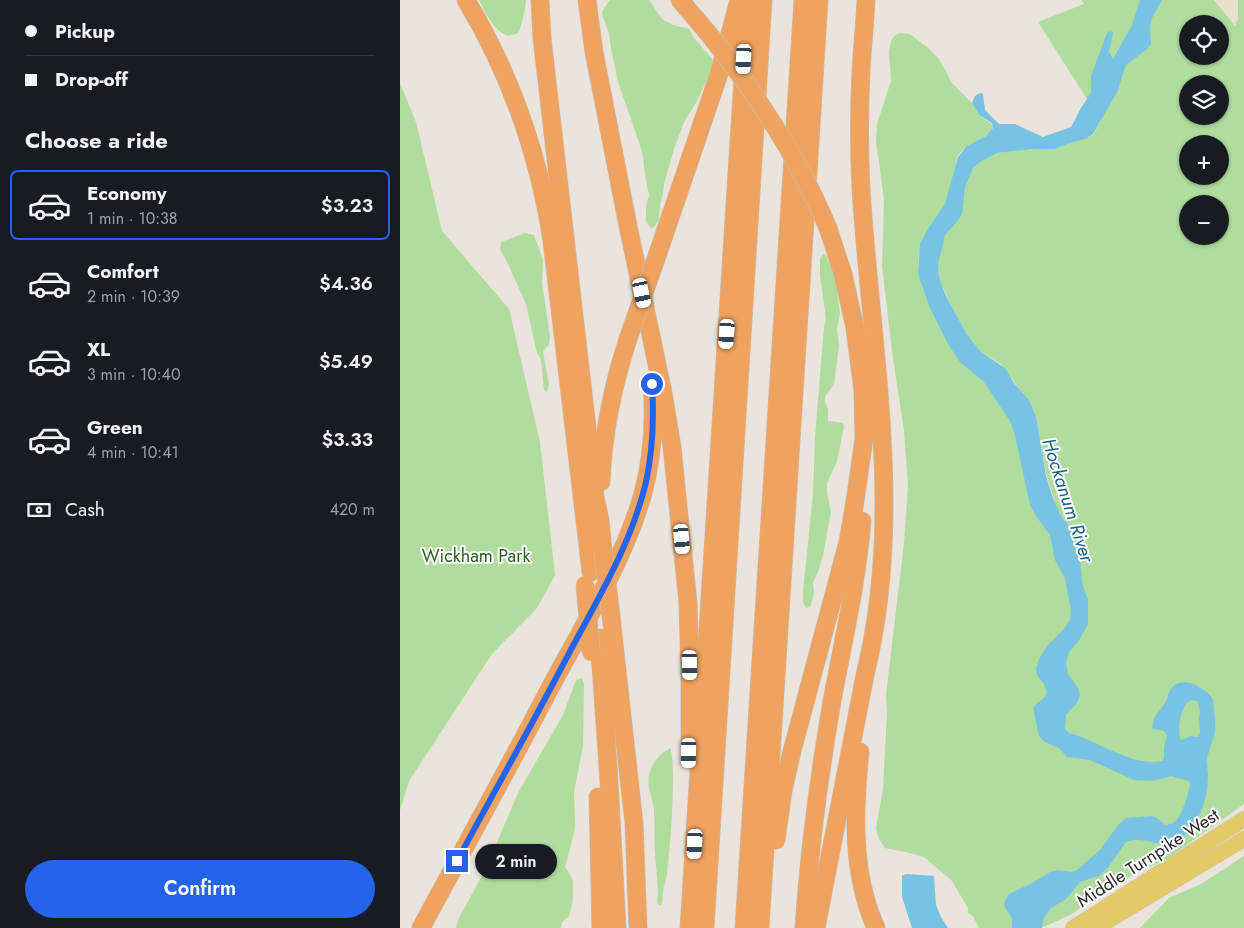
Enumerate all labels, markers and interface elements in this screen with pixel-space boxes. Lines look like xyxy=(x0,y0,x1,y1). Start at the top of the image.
map controls xyxy=(1179,15,1229,245)
button: locate xyxy=(1179,15,1229,65)
text: Pickup xyxy=(55,18,115,45)
car xyxy=(735,44,752,74)
text: Drop-off xyxy=(55,66,128,93)
button: layers xyxy=(1179,75,1229,125)
text: Choose a ride xyxy=(25,124,168,156)
button: + xyxy=(1179,135,1229,185)
text: Economy xyxy=(87,180,167,207)
icon: car xyxy=(27,183,72,228)
text: $3.23 xyxy=(321,192,373,219)
button: − xyxy=(1179,195,1229,245)
text: 1 min · 10:38 xyxy=(87,207,178,230)
text: Comfort xyxy=(87,258,159,285)
icon: car xyxy=(27,261,72,306)
text: $4.36 xyxy=(319,270,373,297)
car xyxy=(631,277,652,309)
text: 2 min · 10:39 xyxy=(87,285,180,308)
car xyxy=(718,319,735,349)
text: XL xyxy=(87,336,110,363)
icon: car xyxy=(27,339,72,384)
text: $5.49 xyxy=(319,348,373,375)
text: 3 min · 10:40 xyxy=(87,363,181,386)
route start xyxy=(641,373,663,395)
text: Green xyxy=(87,414,143,441)
icon: car xyxy=(27,417,72,462)
text: $3.33 xyxy=(322,426,373,453)
water label: Hockanum River xyxy=(1035,435,1101,567)
text: 4 min · 10:41 xyxy=(87,441,179,464)
icon: cash xyxy=(25,496,53,524)
text: Cash xyxy=(65,496,105,523)
text: 420 m xyxy=(330,498,375,521)
car xyxy=(673,523,690,555)
park label: Wickham Park xyxy=(422,543,530,569)
car xyxy=(682,650,697,680)
car xyxy=(681,738,696,768)
street label: Middle Turnpike West xyxy=(1072,802,1225,914)
car xyxy=(686,829,703,859)
callout: 2 min xyxy=(474,844,557,878)
route end xyxy=(446,850,468,872)
text: 2 min xyxy=(495,850,537,873)
button: Confirm xyxy=(25,860,375,918)

